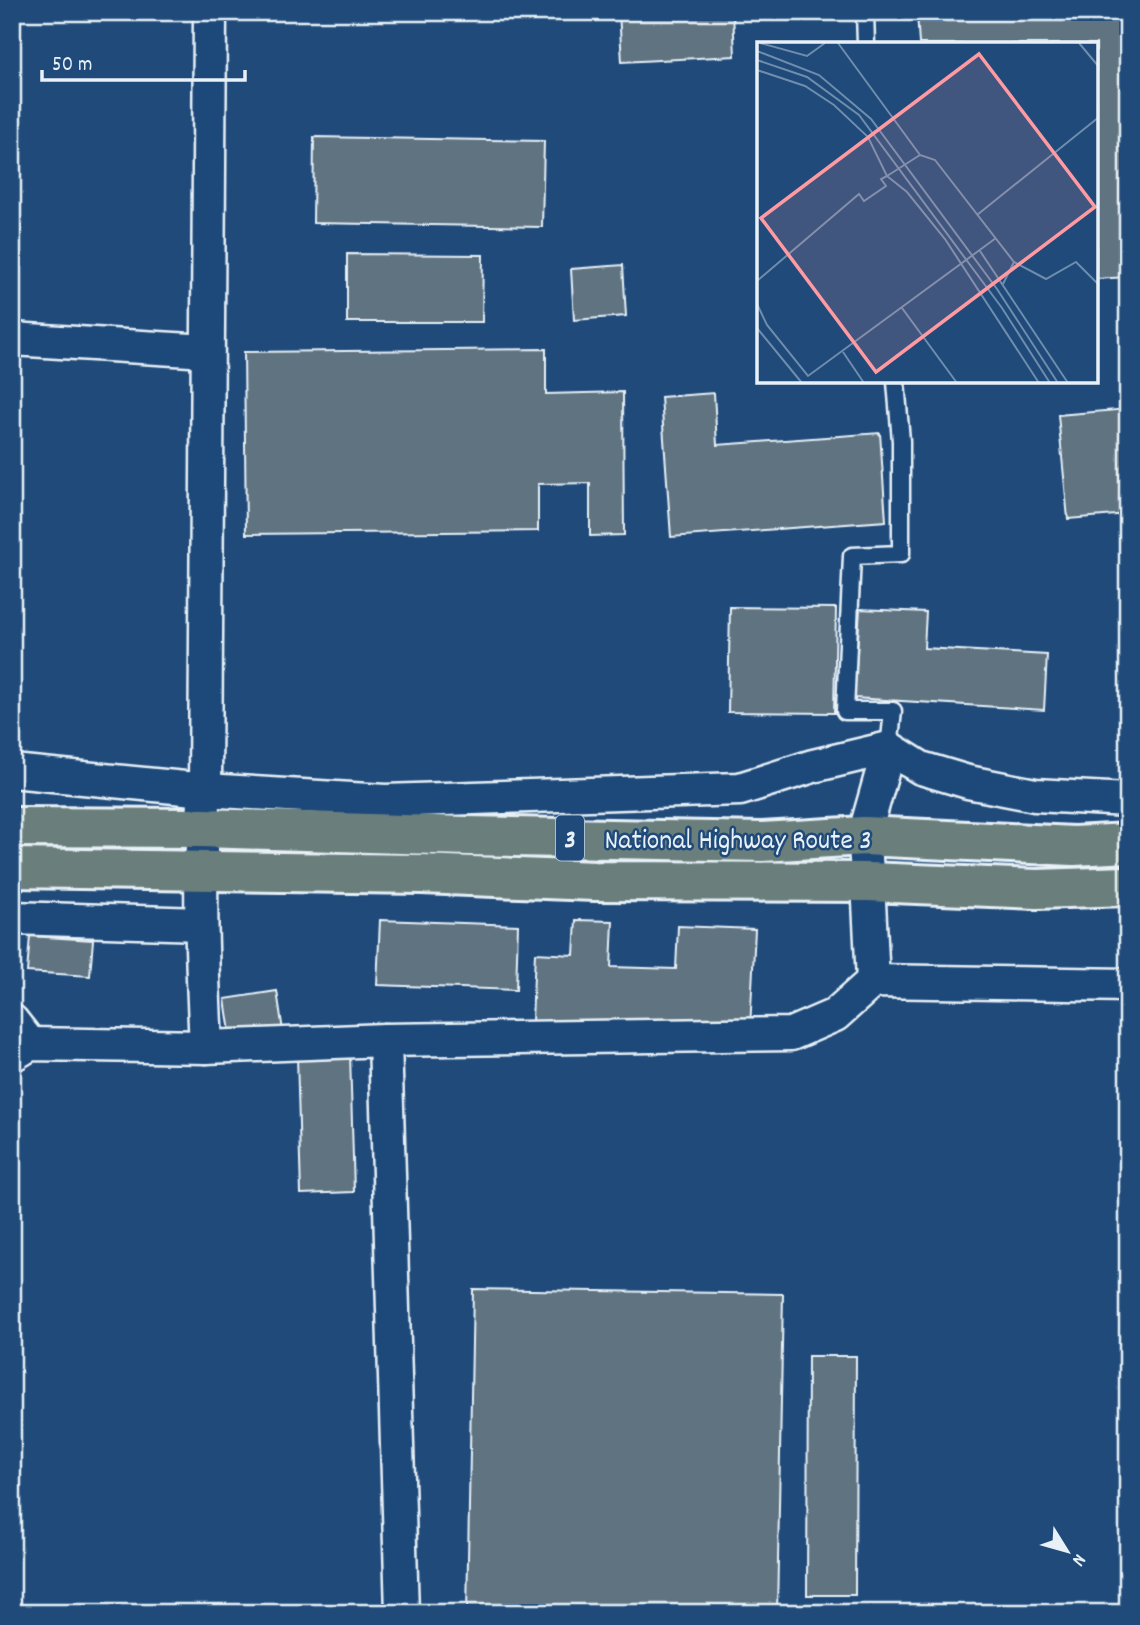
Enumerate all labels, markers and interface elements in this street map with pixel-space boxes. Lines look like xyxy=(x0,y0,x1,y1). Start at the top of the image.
scale bar xyxy=(42,38,245,82)
inset map xyxy=(757,42,1098,383)
text: 50 m xyxy=(52,51,92,81)
road number: 3 xyxy=(556,816,584,860)
street label: National Highway Route 3 xyxy=(604,823,872,863)
north arrow xyxy=(1032,1516,1102,1586)
text: N xyxy=(1064,1547,1091,1571)

